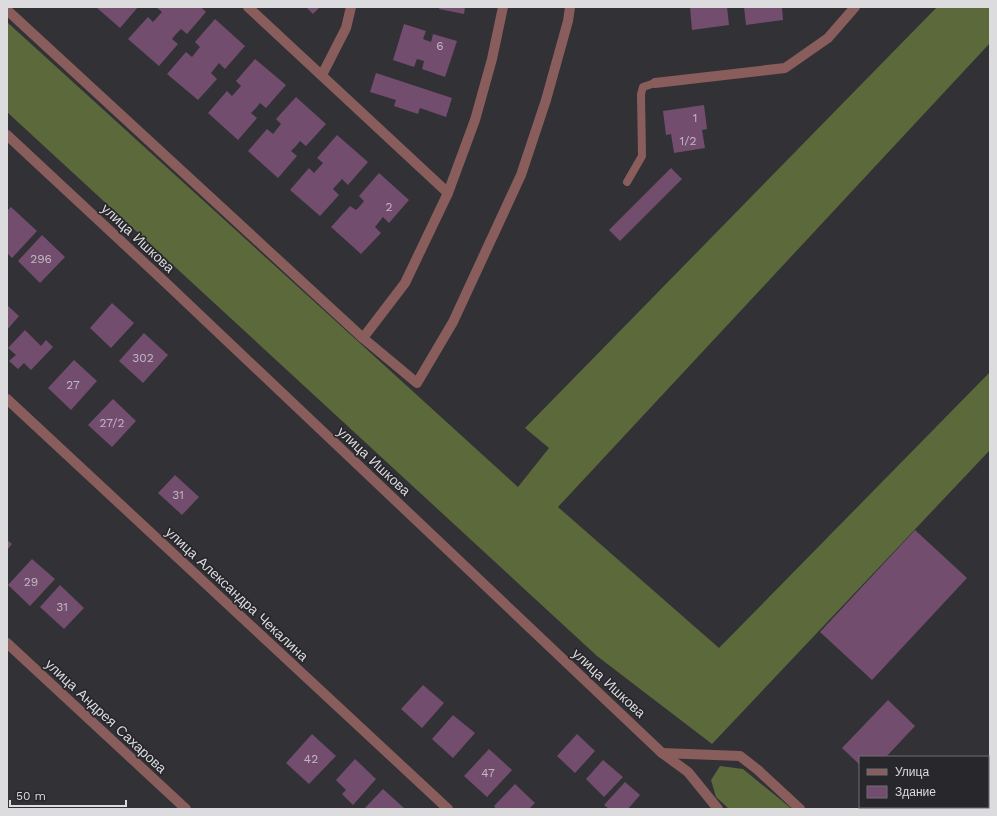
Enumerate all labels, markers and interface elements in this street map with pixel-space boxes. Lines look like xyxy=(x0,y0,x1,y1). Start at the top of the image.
house number: 6 xyxy=(436,39,444,53)
house number: 1 xyxy=(693,111,697,125)
house number: 1/2 xyxy=(680,134,696,148)
street label: улица Ишкова xyxy=(98,200,178,276)
house number: 2 xyxy=(386,200,393,214)
house number: 296 xyxy=(30,252,52,266)
house number: 302 xyxy=(132,351,154,365)
house number: 27 xyxy=(66,378,80,392)
house number: 27/2 xyxy=(99,416,125,430)
street label: улица Ишкова xyxy=(334,423,414,499)
house number: 31 xyxy=(172,488,184,502)
street label: улица Александра Чекалина xyxy=(163,524,312,664)
house number: 29 xyxy=(24,575,38,589)
house number: 31 xyxy=(56,600,68,614)
street label: улица Ишкова xyxy=(569,645,649,721)
street label: улица Андрея Сахарова xyxy=(42,656,170,776)
house number: 42 xyxy=(304,752,318,766)
legend xyxy=(859,756,989,808)
text: Улица xyxy=(895,765,929,779)
house number: 47 xyxy=(481,766,495,780)
scale bar xyxy=(10,782,126,808)
text: Здание xyxy=(895,785,936,799)
text: 50 m xyxy=(16,789,46,803)

